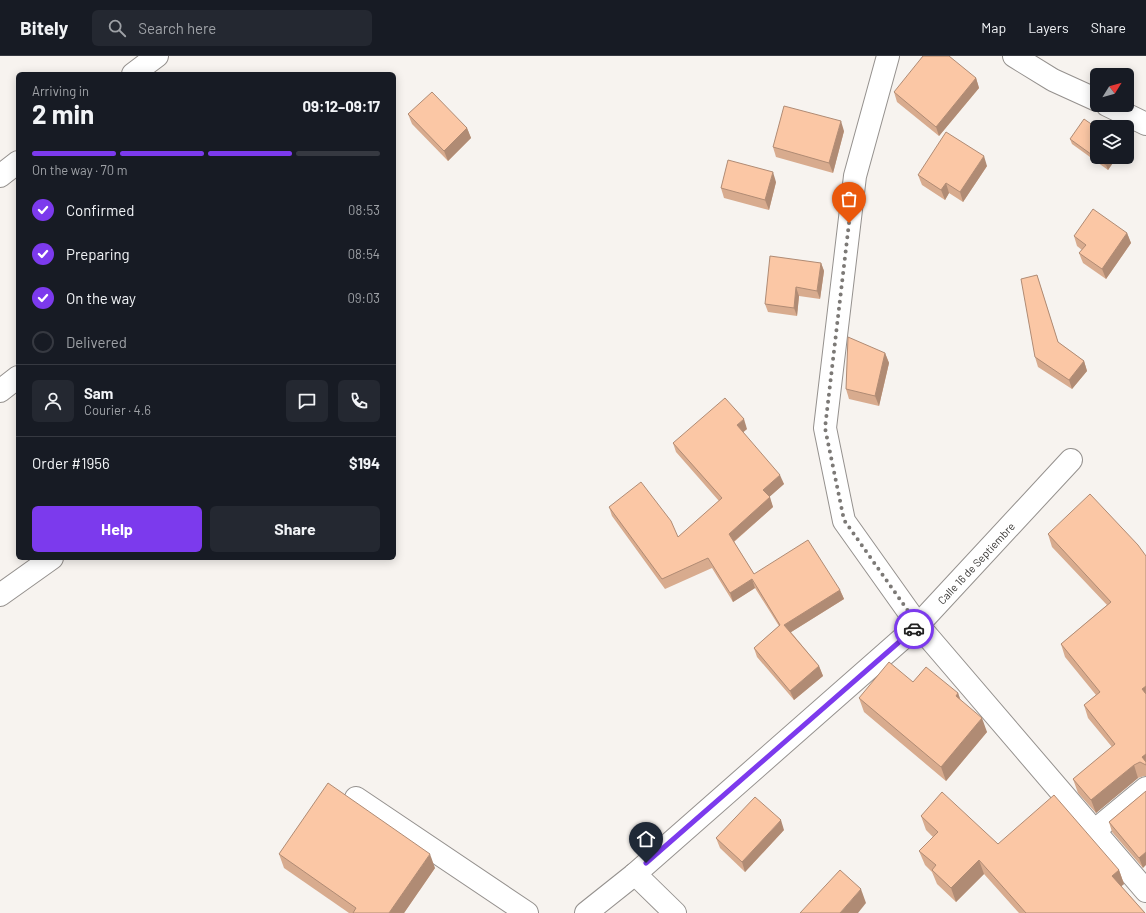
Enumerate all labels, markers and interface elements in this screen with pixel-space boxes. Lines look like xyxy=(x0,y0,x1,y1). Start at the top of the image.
search box xyxy=(92,10,372,46)
text: Bitely xyxy=(20,16,68,39)
icon: search xyxy=(106,17,128,39)
text: Search here xyxy=(138,19,216,37)
text: Map xyxy=(981,19,1006,36)
text: Layers xyxy=(1028,19,1069,36)
text: Share xyxy=(1091,19,1126,36)
north arrow xyxy=(1090,68,1134,112)
map controls xyxy=(1090,68,1134,164)
text: Arriving in xyxy=(32,83,89,99)
text: 09:12–09:17 xyxy=(302,97,380,115)
text: 2 min xyxy=(32,98,94,129)
button: layers xyxy=(1090,120,1134,164)
text: On the way · 70 m xyxy=(32,162,127,178)
pin xyxy=(832,182,866,223)
icon: bag xyxy=(838,188,860,210)
icon: check xyxy=(32,199,54,221)
text: Confirmed xyxy=(66,201,134,219)
text: 08:53 xyxy=(348,202,380,218)
icon: check xyxy=(32,243,54,265)
text: Preparing xyxy=(66,245,130,263)
text: 08:54 xyxy=(348,246,380,262)
icon: check xyxy=(32,287,54,309)
text: On the way xyxy=(66,289,136,307)
text: 09:03 xyxy=(347,290,380,306)
text: Delivered xyxy=(66,333,127,351)
button: person xyxy=(32,380,74,422)
button: chat xyxy=(286,380,328,422)
button: phone xyxy=(338,380,380,422)
text: Sam xyxy=(84,384,113,402)
text: Courier · 4.6 xyxy=(84,402,151,418)
text: Order #1956 xyxy=(32,454,110,472)
text: $194 xyxy=(349,454,380,472)
button: Help xyxy=(32,506,202,552)
button: Share xyxy=(210,506,380,552)
street label: Calle 16 de Septiembre xyxy=(935,519,1017,607)
courier xyxy=(894,609,934,649)
icon: car xyxy=(903,618,925,640)
pin xyxy=(629,822,663,863)
icon: home xyxy=(635,828,657,850)

